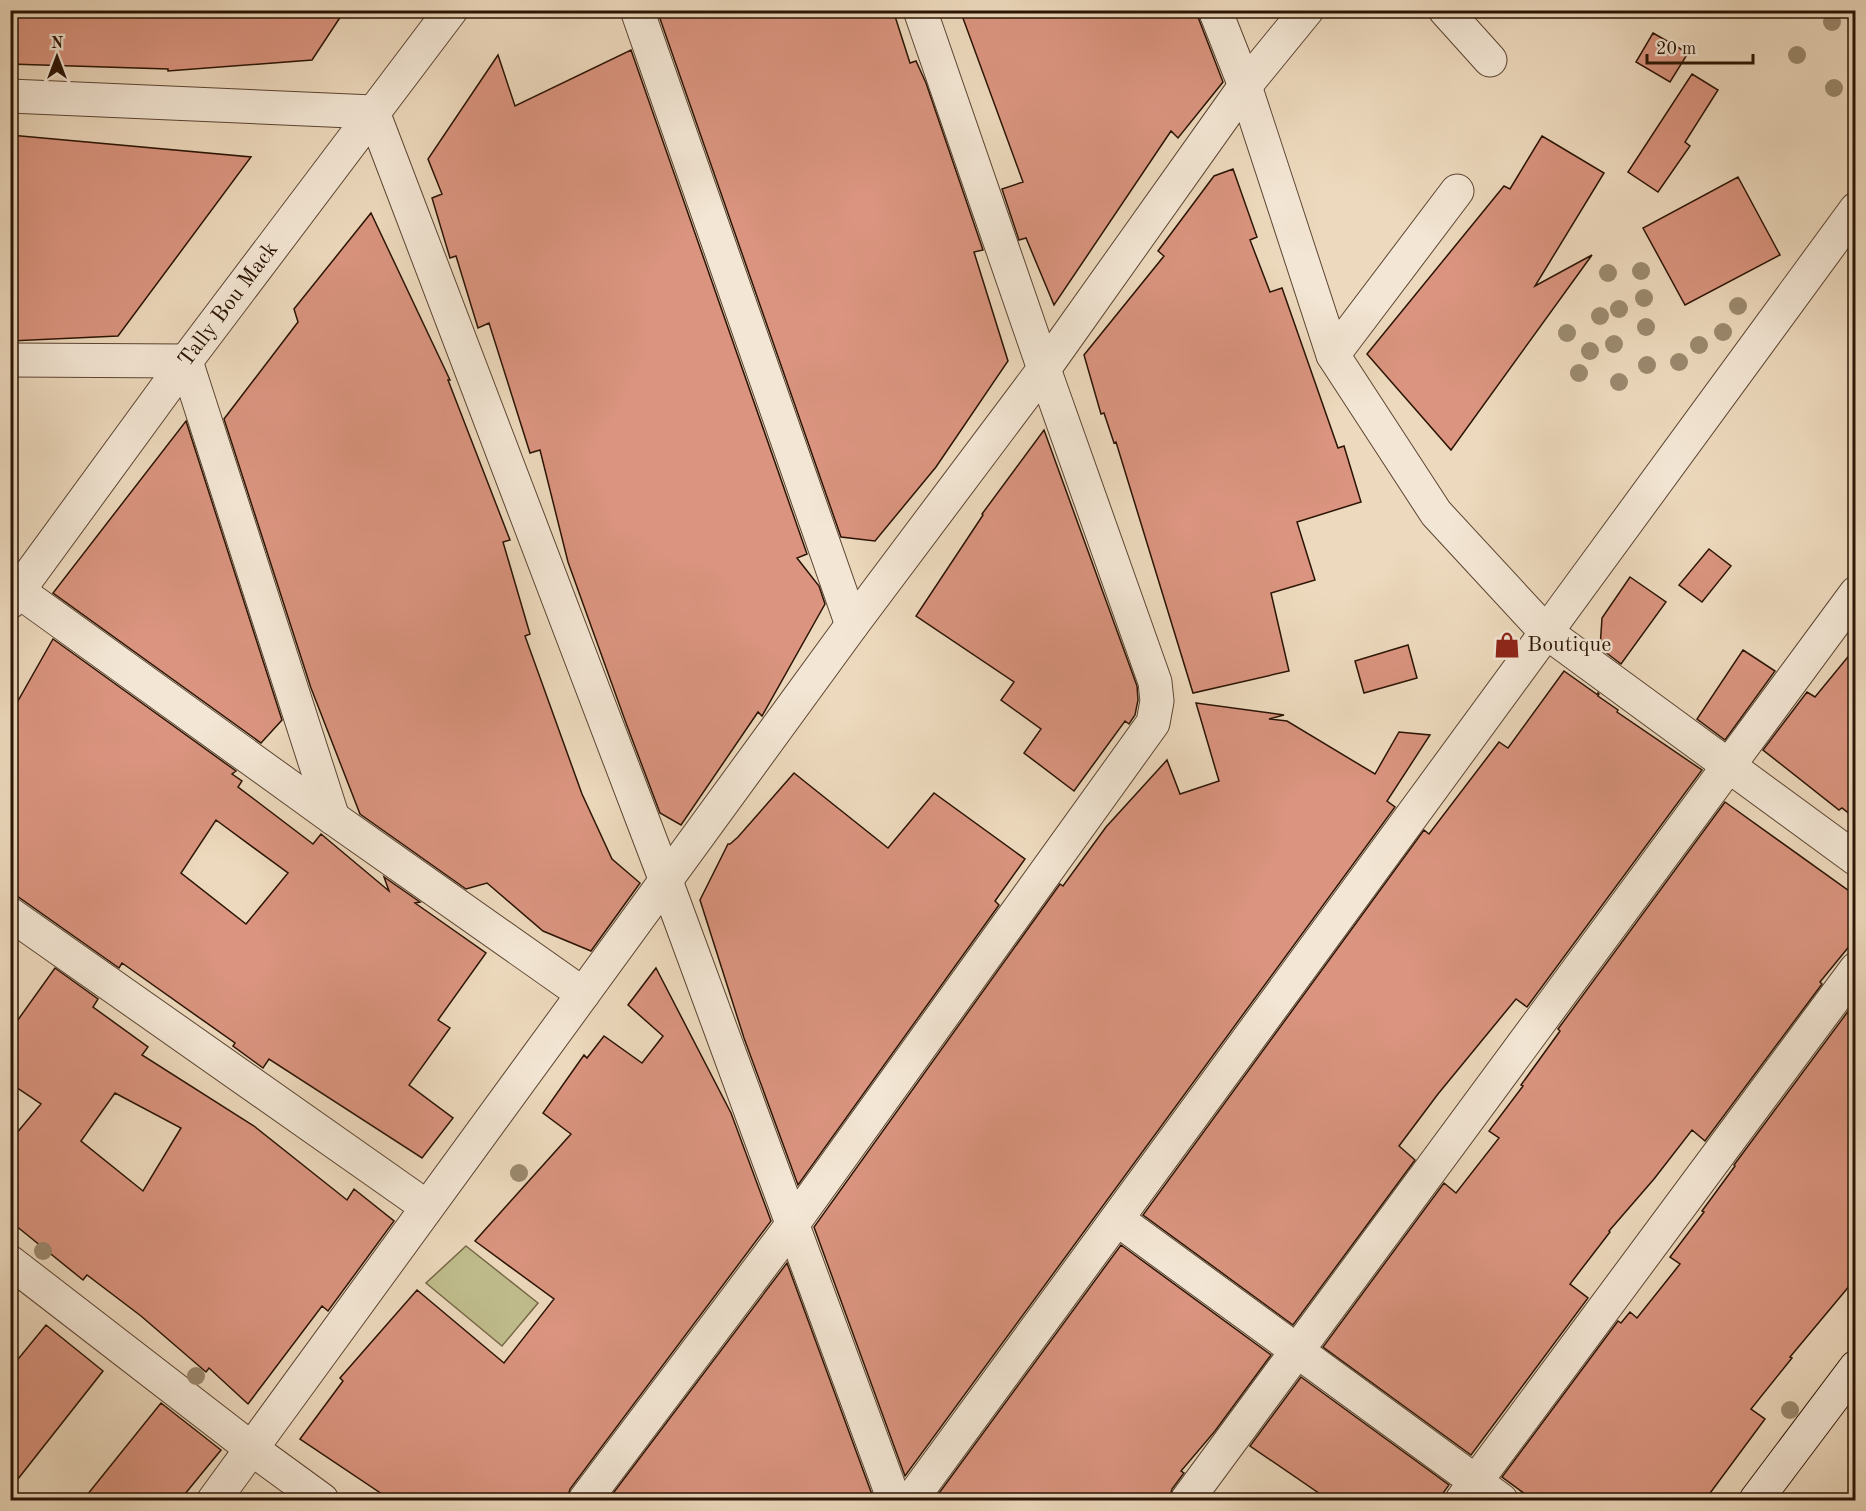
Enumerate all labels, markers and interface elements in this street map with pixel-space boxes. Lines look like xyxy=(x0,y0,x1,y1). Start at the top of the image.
north arrow xyxy=(27,27,87,87)
scale bar xyxy=(1647,27,1754,65)
text: N xyxy=(51,36,64,52)
text: 20 m xyxy=(1656,40,1696,58)
street label: Tally Bou Mack xyxy=(175,238,282,371)
shop icon: Boutique xyxy=(1492,630,1522,660)
place label: Boutique xyxy=(1527,634,1611,656)

